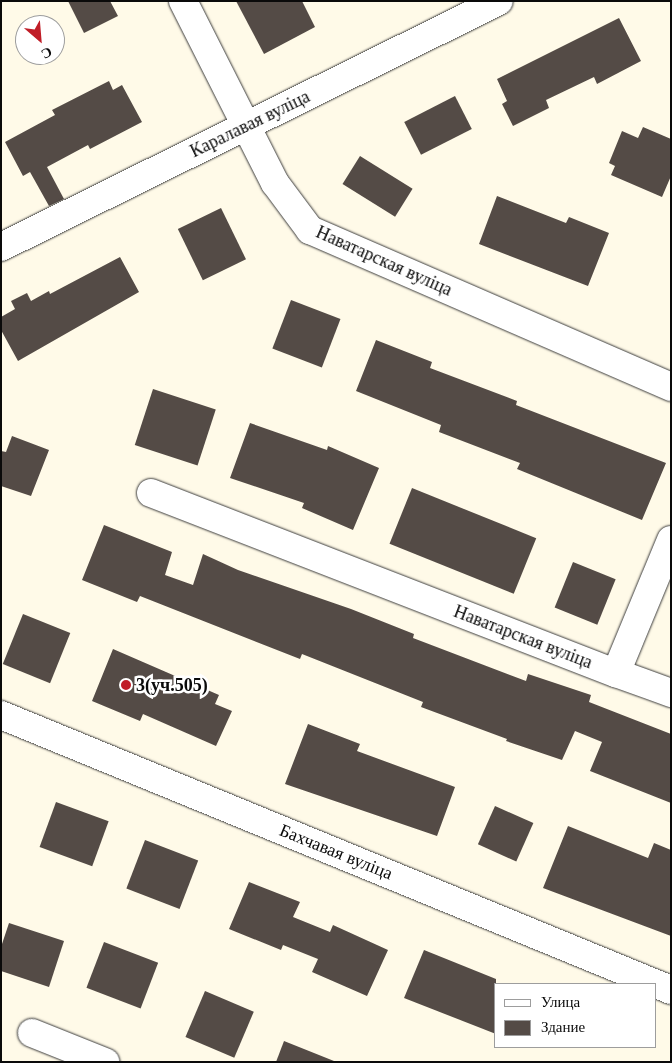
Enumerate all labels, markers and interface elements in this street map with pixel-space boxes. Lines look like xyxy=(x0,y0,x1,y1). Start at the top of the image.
north arrow xyxy=(15,15,65,65)
text: С xyxy=(39,44,54,62)
street label: Каралавая вуліца xyxy=(187,86,313,162)
street label: Наватарская вуліца xyxy=(313,221,455,301)
street label: Наватарская вуліца xyxy=(451,601,595,673)
place label: 3(уч.505) xyxy=(136,674,208,696)
marker: 3(уч.505) xyxy=(120,679,132,691)
street label: Бахчавая вуліца xyxy=(276,819,396,885)
legend xyxy=(494,983,657,1048)
text: Улица xyxy=(541,994,580,1010)
text: Здание xyxy=(541,1019,585,1035)

